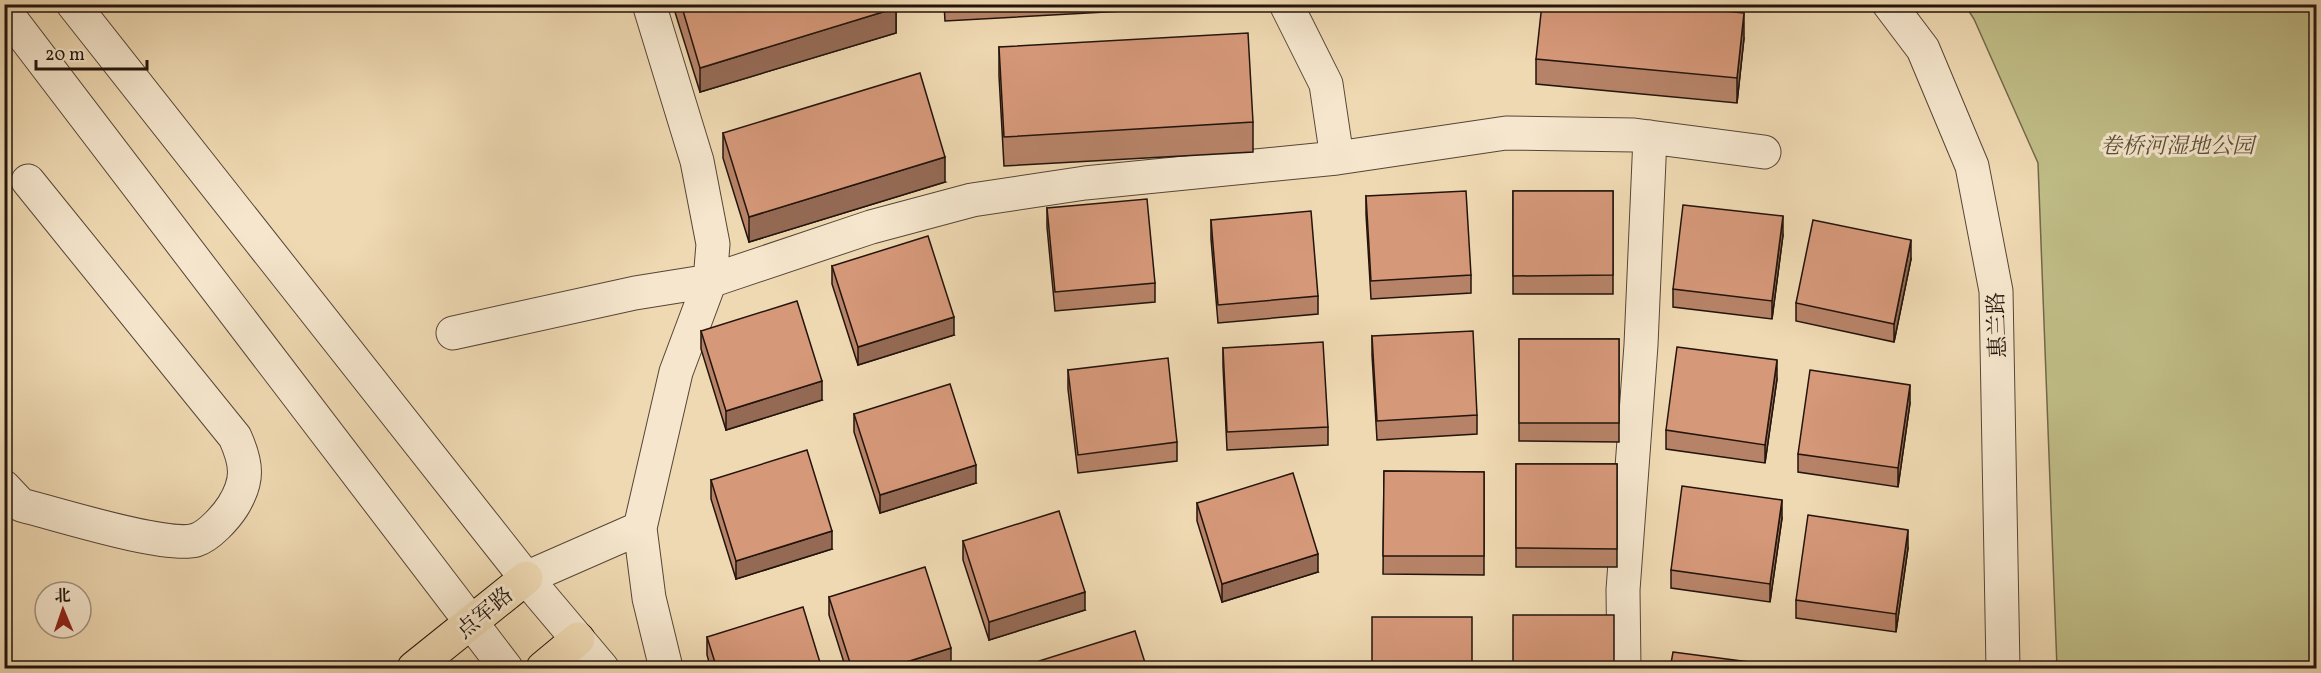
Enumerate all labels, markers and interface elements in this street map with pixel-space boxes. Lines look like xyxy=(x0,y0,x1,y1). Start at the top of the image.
scale bar xyxy=(36,33,147,71)
text: 20 m xyxy=(45,43,85,68)
park label: 卷桥河湿地公园 xyxy=(2100,132,2257,163)
street label: 惠兰路 xyxy=(1982,291,2015,358)
north arrow xyxy=(33,580,93,640)
street label: 点军路 xyxy=(450,581,521,647)
text: 北 xyxy=(54,586,71,608)

